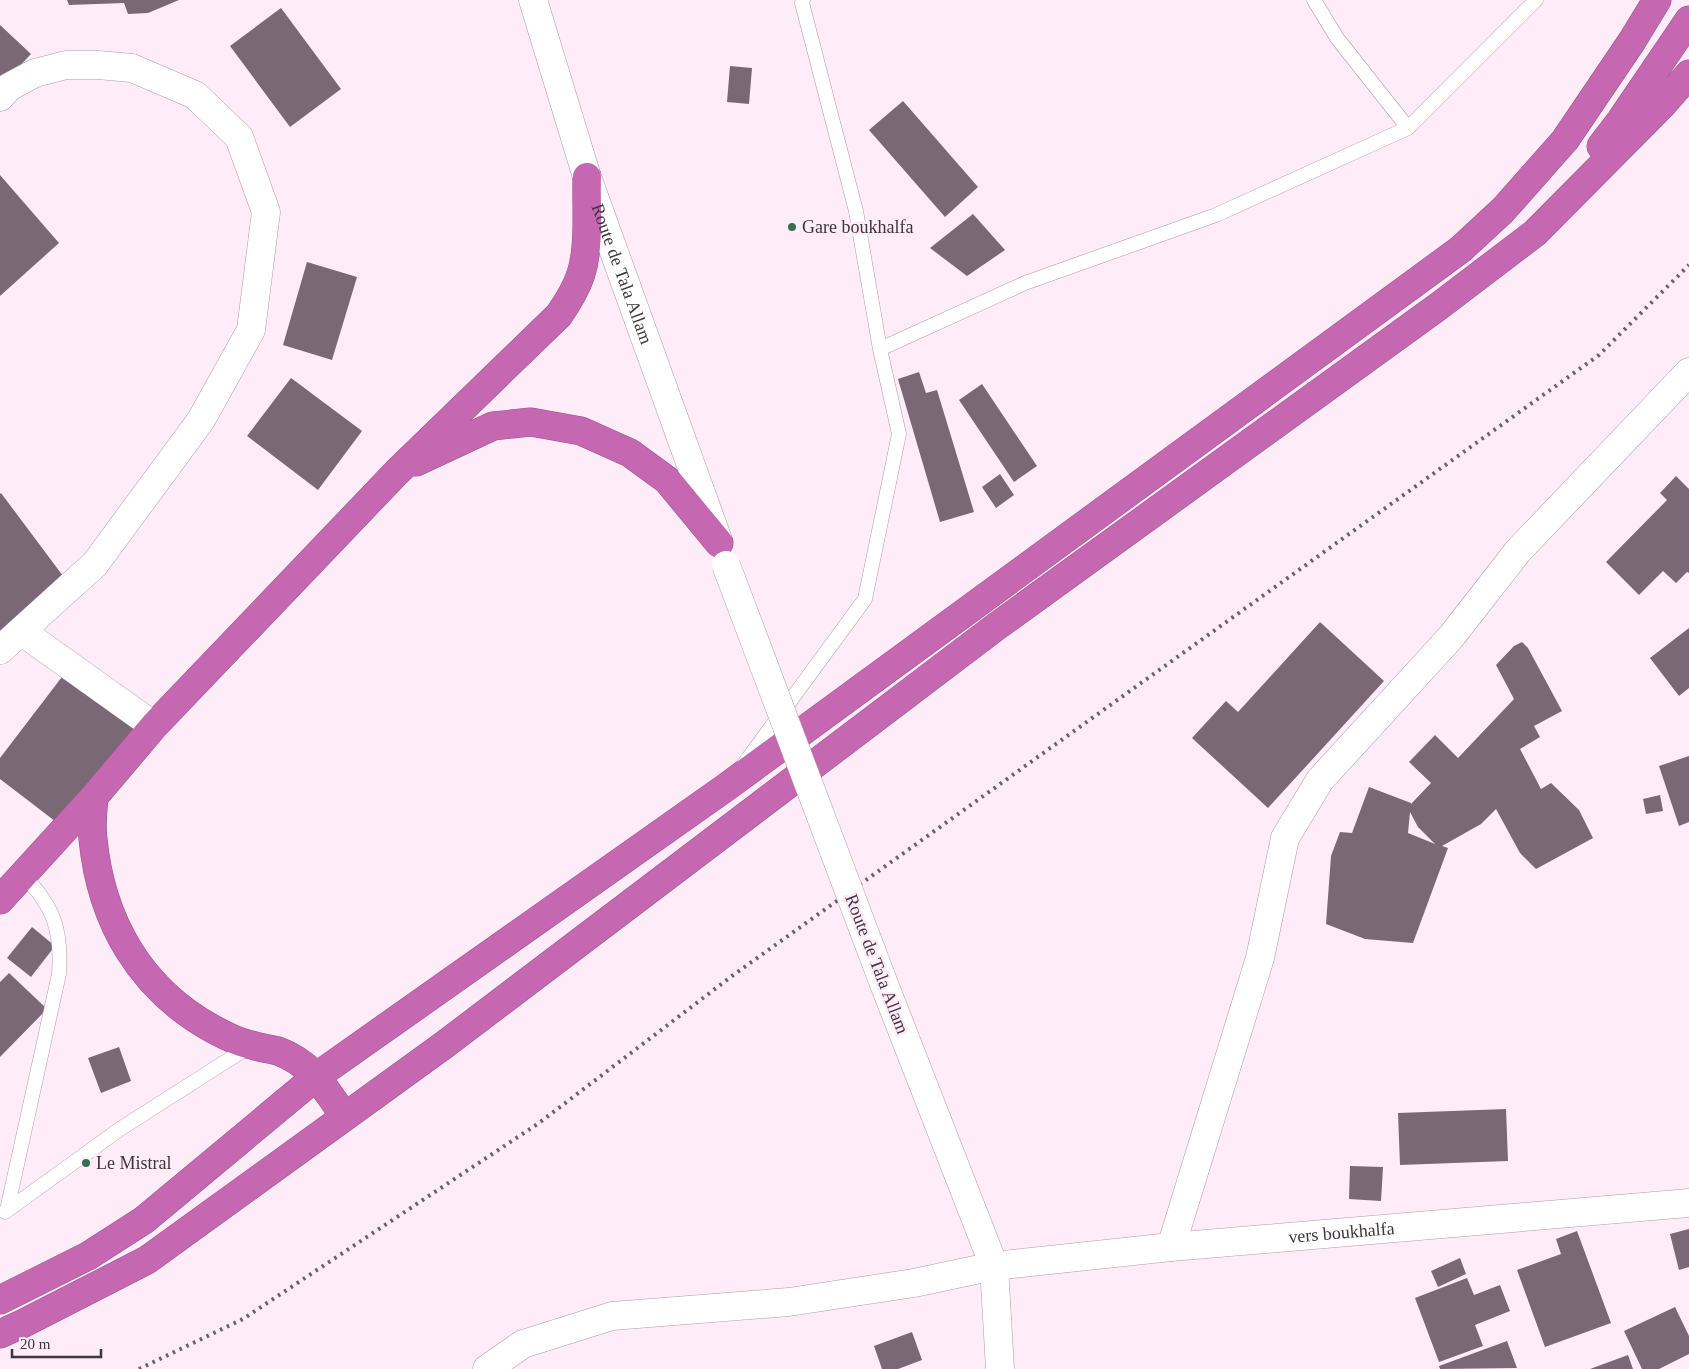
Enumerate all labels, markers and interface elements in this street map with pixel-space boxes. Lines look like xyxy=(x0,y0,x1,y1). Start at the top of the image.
street label: Route de Tala Allam xyxy=(587,201,656,347)
place label: Gare boukhalfa xyxy=(802,217,913,237)
marker: Gare boukhalfa xyxy=(786,221,798,233)
street label: Route de Tala Allam xyxy=(841,891,913,1037)
place label: Le Mistral xyxy=(96,1153,171,1173)
marker: Le Mistral xyxy=(80,1157,92,1169)
street label: vers boukhalfa xyxy=(1288,1218,1395,1247)
scale bar xyxy=(12,1326,101,1358)
text: 20 m xyxy=(20,1336,51,1352)

